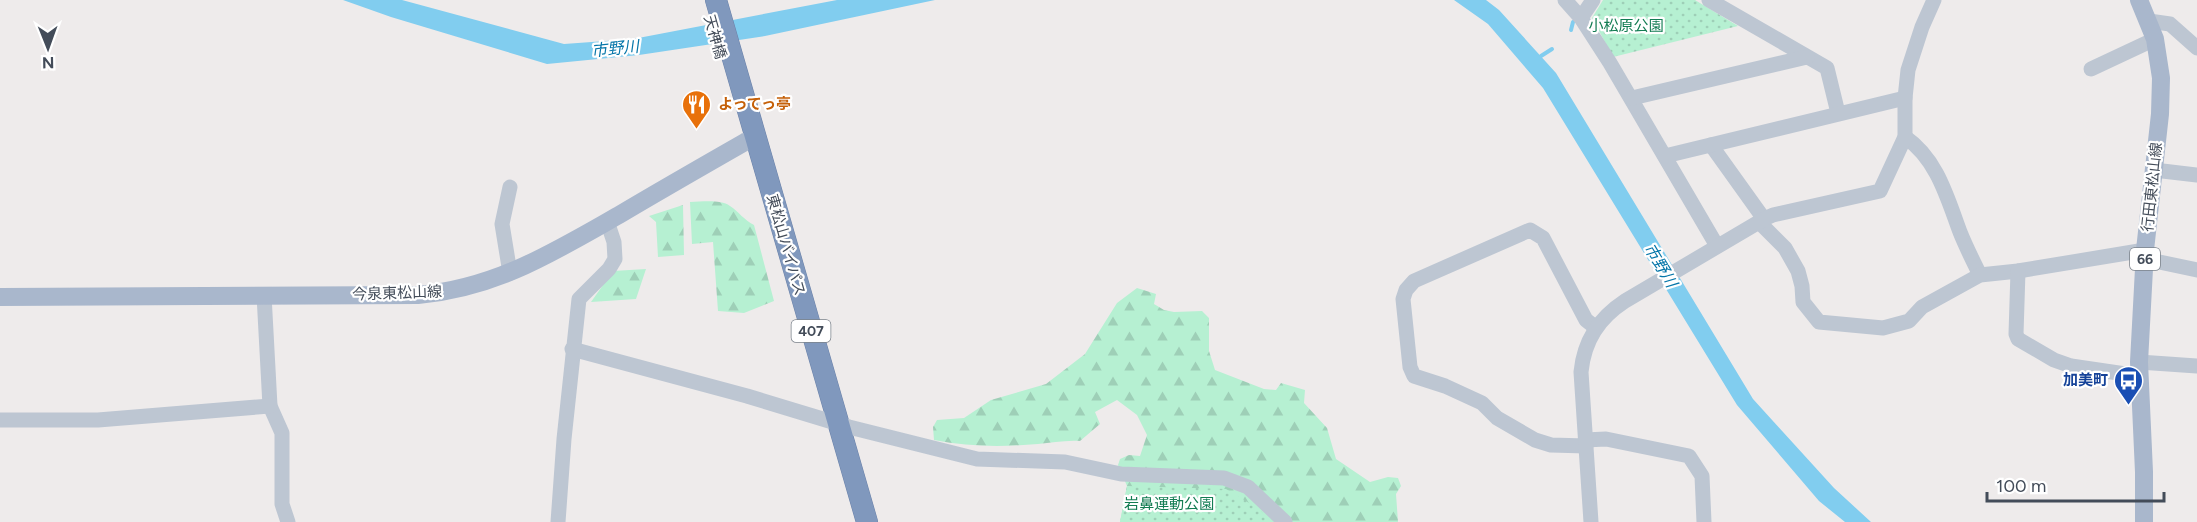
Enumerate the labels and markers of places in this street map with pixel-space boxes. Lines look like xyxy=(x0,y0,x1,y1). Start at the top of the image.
restaurant icon: よってっ亭 xyxy=(681,88,713,130)
place label: よってっ亭 xyxy=(718,95,791,113)
bus stop icon: 加美町 xyxy=(2113,364,2145,406)
place label: 加美町 xyxy=(2063,371,2108,389)

